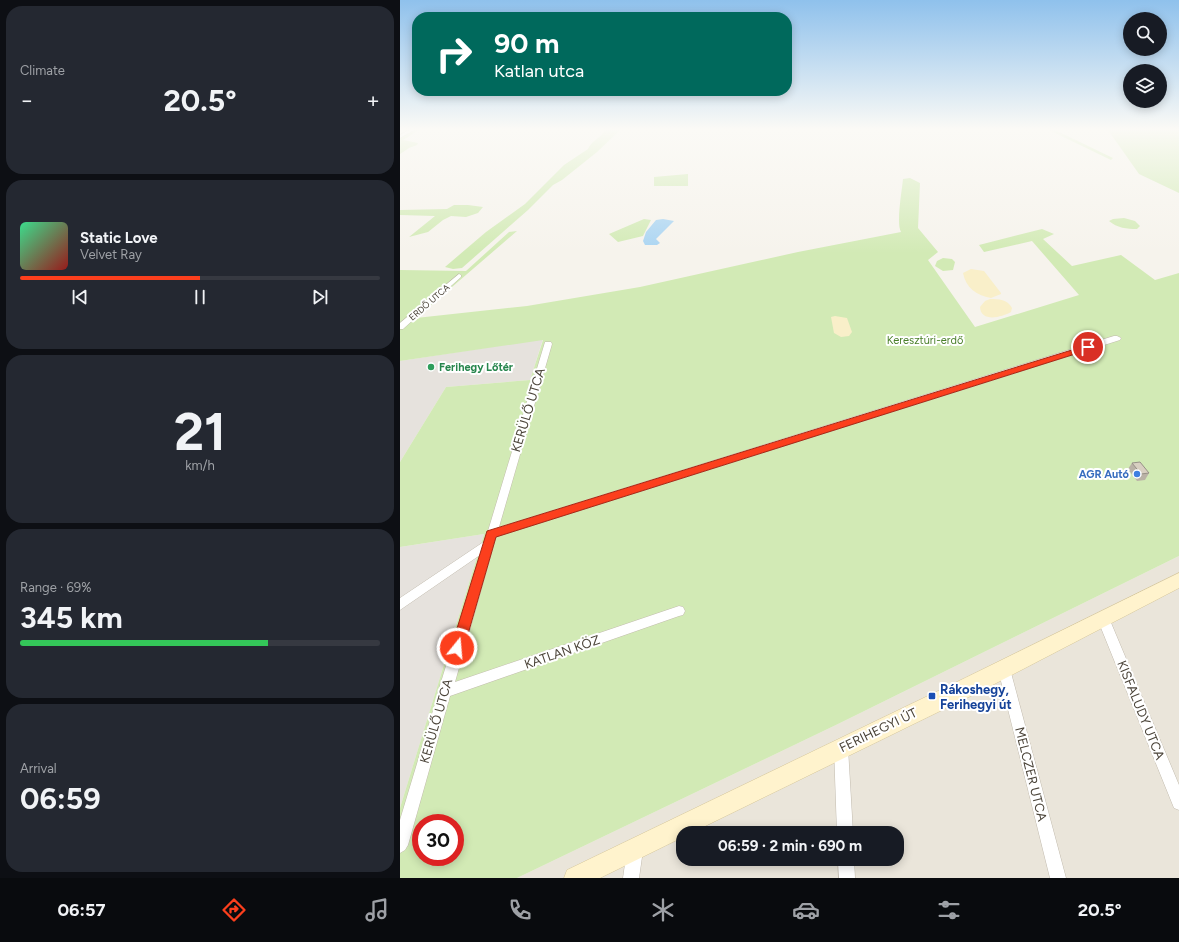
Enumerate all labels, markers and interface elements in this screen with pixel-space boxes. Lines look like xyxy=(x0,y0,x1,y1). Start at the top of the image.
map controls xyxy=(1123,12,1167,108)
button: search xyxy=(1123,12,1167,56)
text: 90 m xyxy=(494,26,559,60)
icon: right xyxy=(428,28,480,80)
text: Katlan utca xyxy=(494,60,584,82)
text: Climate xyxy=(20,63,65,78)
button: layers xyxy=(1123,64,1167,108)
text: 20.5° xyxy=(163,82,237,119)
text: − xyxy=(20,87,34,114)
text: + xyxy=(366,87,380,114)
text: Static Love xyxy=(80,229,158,247)
text: Velvet Ray xyxy=(80,247,142,262)
street label: ERDŐ UTCA xyxy=(406,281,452,323)
icon: previous xyxy=(69,286,91,308)
icon: pause xyxy=(189,286,211,308)
icon: next xyxy=(309,286,331,308)
pin xyxy=(1071,330,1105,364)
park label: Keresztúri-erdő xyxy=(887,334,963,347)
icon: arrive xyxy=(1077,336,1099,358)
place label: Ferihegy Lőtér xyxy=(439,361,514,374)
marker: Ferihegy Lőtér xyxy=(426,362,436,372)
street label: KERÜLŐ UTCA xyxy=(507,366,548,454)
text: 21 xyxy=(174,401,226,463)
text: km/h xyxy=(185,458,215,473)
place label: AGR Autó xyxy=(1079,468,1130,481)
marker: AGR Autó xyxy=(1132,469,1142,479)
text: Range · 69% xyxy=(20,580,91,595)
text: 345 km xyxy=(20,599,123,636)
position arrow xyxy=(436,627,478,669)
street label: KATLAN KÖZ xyxy=(522,631,602,672)
street label: KISFALUDY UTCA xyxy=(1114,658,1168,762)
street label: KERÜLŐ UTCA xyxy=(416,676,455,765)
place label: Rákoshegy, Ferihegyi út xyxy=(940,682,1012,712)
marker: Rákoshegy, Ferihegyi út xyxy=(927,691,937,701)
street label: FERIHEGYI ÚT xyxy=(837,704,920,755)
street label: MELCZER UTCA xyxy=(1012,725,1050,823)
text: Arrival xyxy=(20,761,57,776)
text: 06:59 xyxy=(20,780,101,817)
speed limit sign: 30 xyxy=(412,814,464,866)
text: 06:59 · 2 min · 690 m xyxy=(718,837,862,855)
icon: directions xyxy=(220,896,248,924)
icon: music xyxy=(363,896,391,924)
icon: phone xyxy=(506,896,534,924)
icon: climate xyxy=(649,896,677,924)
icon: car xyxy=(792,896,820,924)
icon: filters xyxy=(935,896,963,924)
text: 06:57 xyxy=(57,899,105,921)
text: 20.5° xyxy=(1078,899,1121,921)

